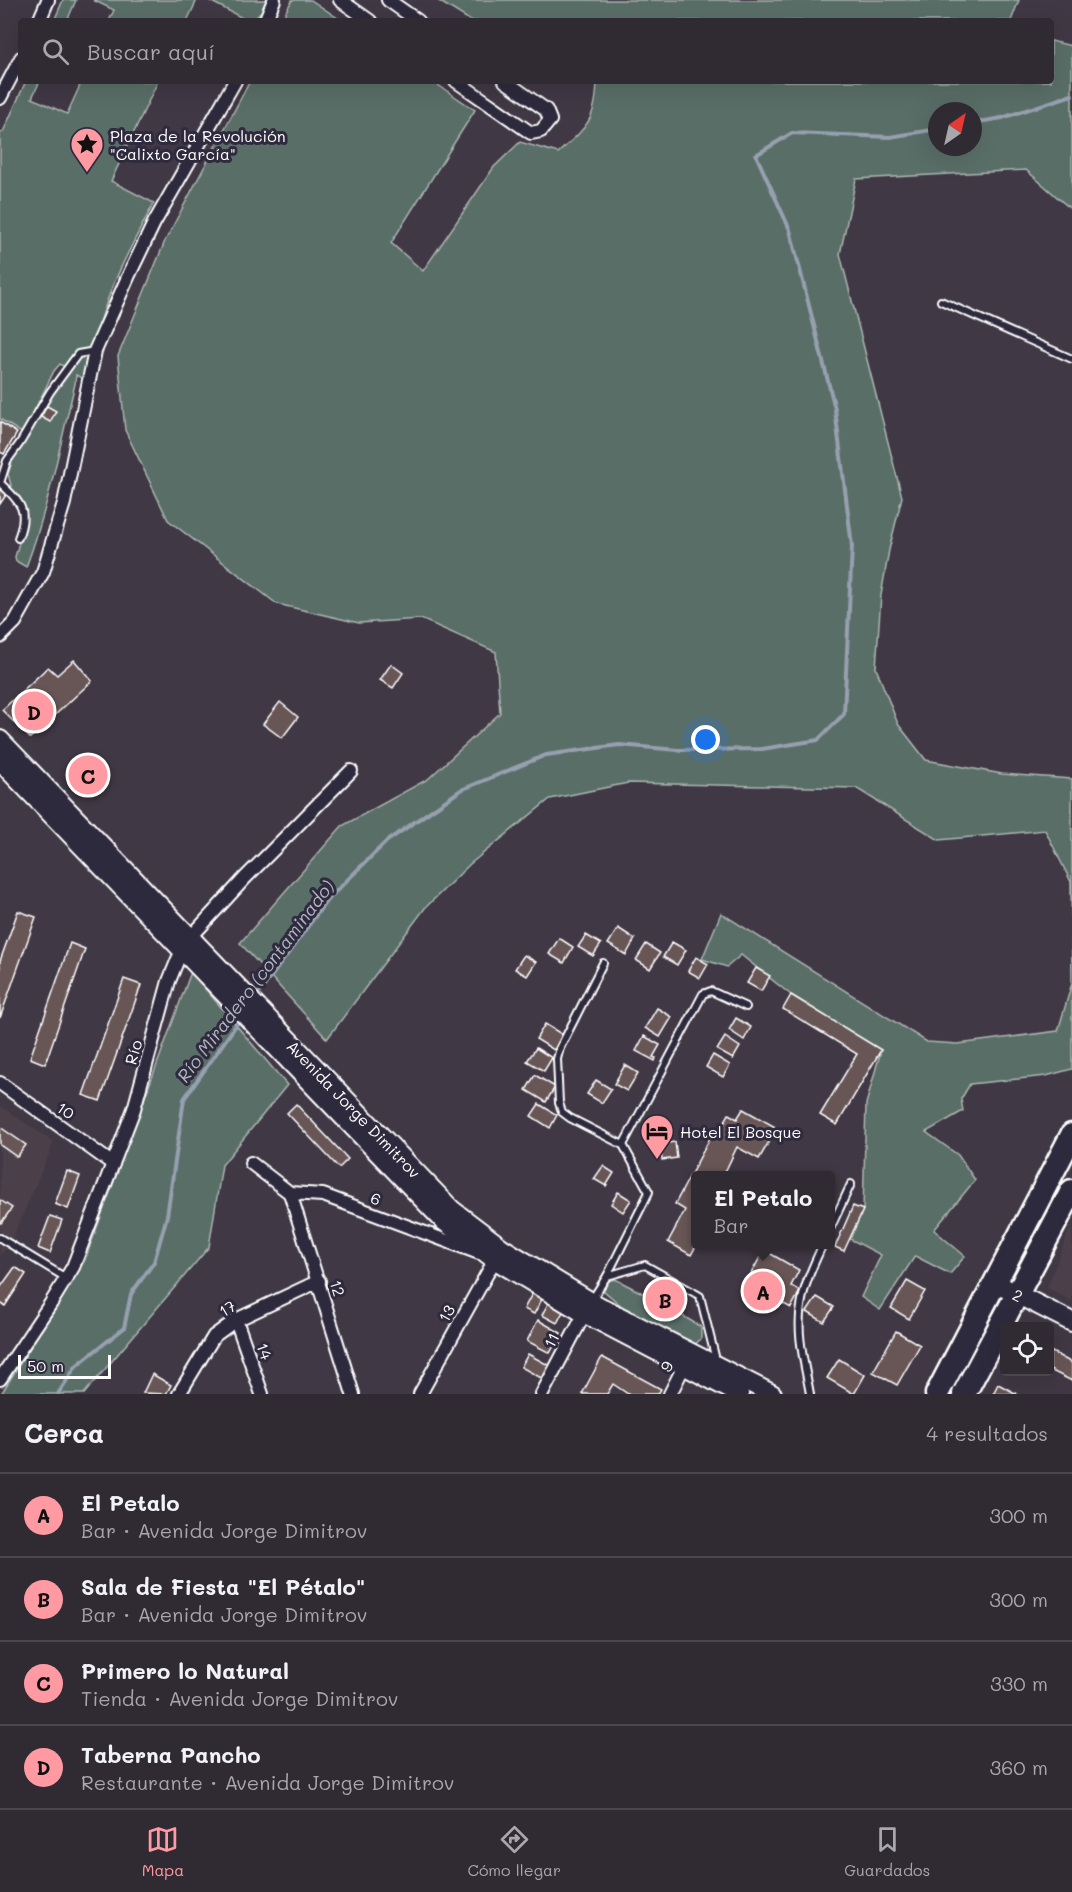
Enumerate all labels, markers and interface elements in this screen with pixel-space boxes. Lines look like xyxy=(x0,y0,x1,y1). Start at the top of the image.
search box xyxy=(18,18,1054,84)
icon: search xyxy=(39,35,72,68)
text: Buscar aquí xyxy=(87,37,215,66)
north arrow xyxy=(928,102,982,156)
place label: Plaza de la Revolución "Calixto García" xyxy=(110,125,286,164)
place icon: Plaza de la Revolución "Calixto García" xyxy=(69,126,105,173)
pin: D xyxy=(15,688,54,734)
your location xyxy=(691,725,720,754)
pin: C xyxy=(68,752,107,798)
water label: Río Miradero (contaminado) xyxy=(171,875,339,1087)
street label: Avenida Jorge Dimitrov xyxy=(283,1036,425,1182)
street label: Río xyxy=(119,1037,147,1067)
street label: 10 xyxy=(53,1097,79,1124)
hotel icon: Hotel El Bosque xyxy=(639,1113,675,1160)
place label: Hotel El Bosque xyxy=(680,1121,801,1142)
popup xyxy=(691,1171,835,1249)
text: El Petalo xyxy=(714,1183,812,1212)
street label: 6 xyxy=(368,1186,384,1210)
text: Bar xyxy=(714,1212,749,1238)
pin: A xyxy=(744,1268,783,1314)
pin: B xyxy=(646,1276,684,1322)
street label: 12 xyxy=(326,1277,350,1299)
street label: 2 xyxy=(1009,1284,1027,1306)
street label: 17 xyxy=(215,1295,239,1321)
street label: 13 xyxy=(433,1301,459,1325)
map controls xyxy=(1000,1322,1054,1376)
button: locate xyxy=(1000,1322,1054,1376)
street label: 11 xyxy=(538,1329,564,1351)
street label: 14 xyxy=(252,1340,278,1363)
scale bar xyxy=(18,1352,111,1380)
text: 50 m xyxy=(27,1355,64,1376)
street label: 9 xyxy=(654,1357,678,1375)
text: Cerca xyxy=(24,1416,104,1450)
text: 4 resultados xyxy=(926,1420,1048,1446)
text: El Petalo xyxy=(81,1488,180,1517)
text: A xyxy=(37,1502,50,1528)
text: 300 m xyxy=(989,1502,1048,1528)
text: Bar · Avenida Jorge Dimitrov xyxy=(81,1517,367,1543)
text: Sala de Fiesta "El Pétalo" xyxy=(81,1572,366,1601)
text: B xyxy=(37,1586,50,1612)
text: 300 m xyxy=(989,1586,1048,1612)
text: Bar · Avenida Jorge Dimitrov xyxy=(81,1601,367,1627)
text: Primero lo Natural xyxy=(81,1656,289,1685)
text: C xyxy=(36,1670,51,1696)
text: 330 m xyxy=(990,1670,1048,1696)
text: Tienda · Avenida Jorge Dimitrov xyxy=(81,1685,398,1711)
text: Taberna Pancho xyxy=(81,1740,261,1769)
text: D xyxy=(36,1754,51,1780)
text: 360 m xyxy=(990,1754,1048,1780)
text: Restaurante · Avenida Jorge Dimitrov xyxy=(81,1769,454,1795)
tab: Mapa xyxy=(142,1823,184,1880)
tab: Cómo llegar xyxy=(467,1823,561,1880)
tab: Guardados xyxy=(844,1823,930,1880)

